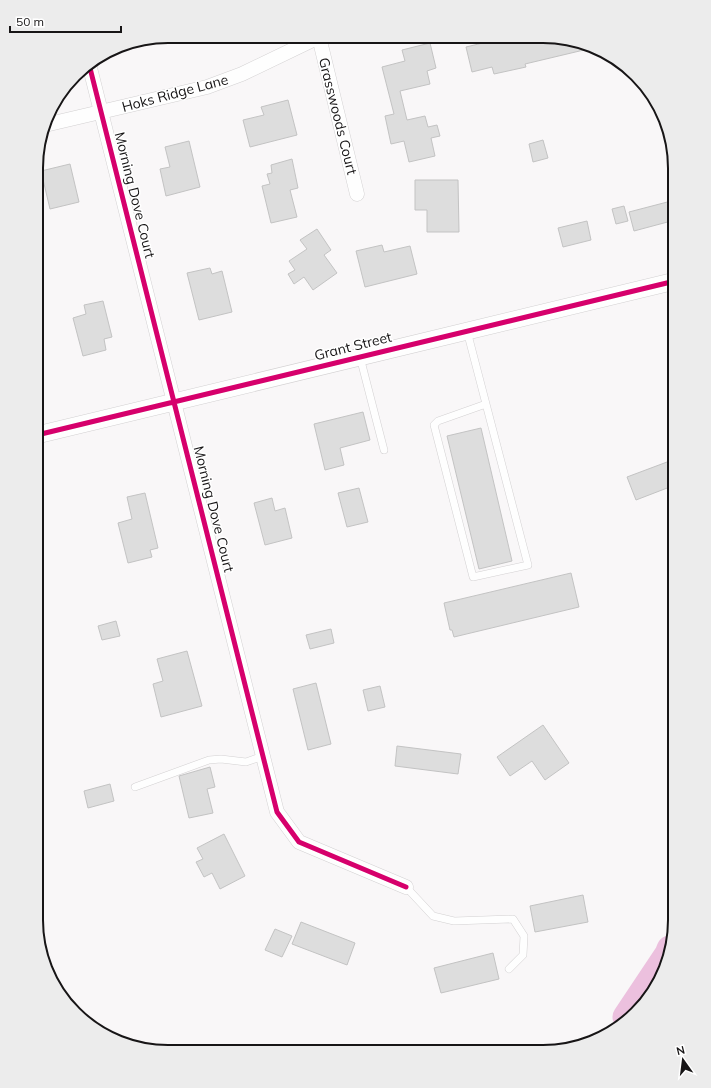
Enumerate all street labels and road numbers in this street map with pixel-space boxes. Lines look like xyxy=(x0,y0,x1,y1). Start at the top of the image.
street label: Grasswoods Court xyxy=(315,56,361,176)
street label: Hoks Ridge Lane xyxy=(120,70,230,116)
street label: Morning Dove Court xyxy=(111,130,159,260)
street label: Grant Street xyxy=(312,328,394,364)
street label: Morning Dove Court xyxy=(190,444,238,574)

